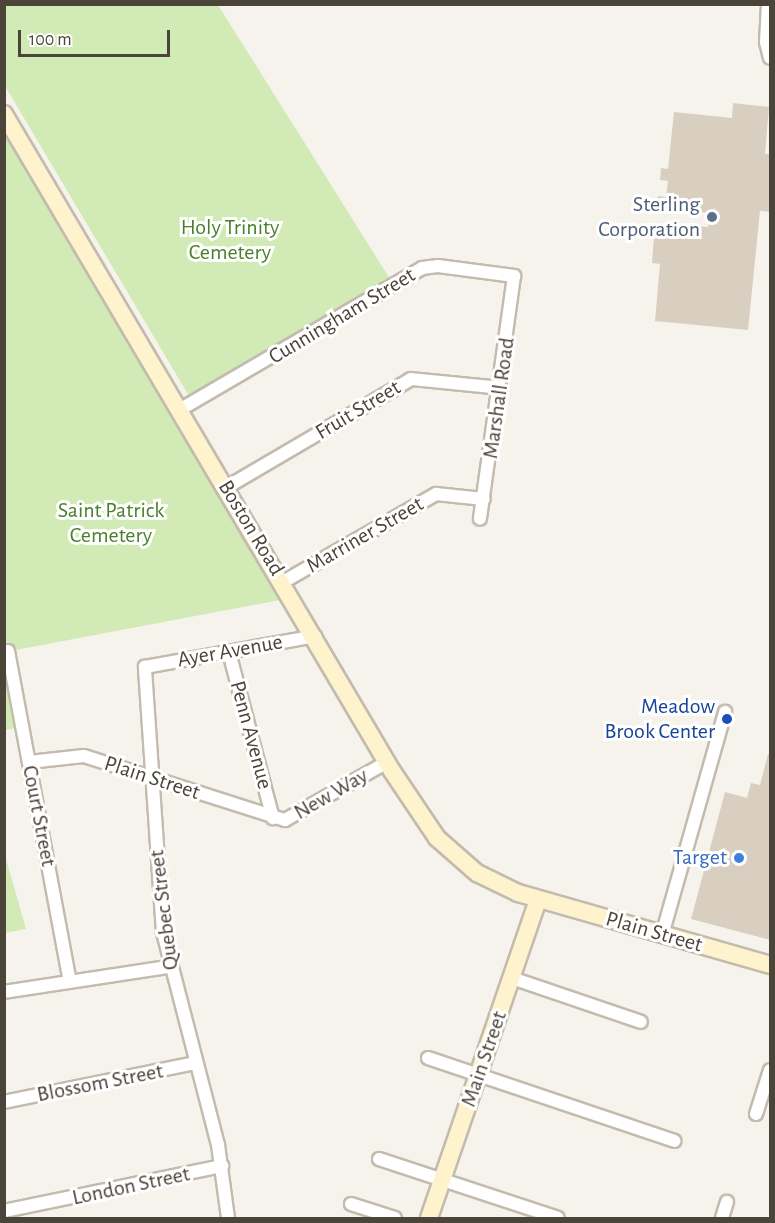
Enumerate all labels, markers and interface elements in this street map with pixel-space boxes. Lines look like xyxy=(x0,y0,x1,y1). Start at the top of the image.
scale bar xyxy=(21,18,172,56)
text: 100 m xyxy=(29,31,72,49)
place label: Sterling Corporation xyxy=(598,191,700,242)
marker: Sterling Corporation xyxy=(705,210,719,224)
park label: Holy Trinity Cemetery xyxy=(181,214,279,266)
street label: Cunningham Street xyxy=(264,262,420,370)
street label: Marshall Road xyxy=(477,336,521,460)
street label: Fruit Street xyxy=(311,374,405,446)
street label: Boston Road xyxy=(212,476,290,580)
street label: Marriner Street xyxy=(302,491,428,579)
park label: Saint Patrick Cemetery xyxy=(58,497,164,548)
street label: Ayer Avenue xyxy=(175,629,285,673)
street label: Penn Avenue xyxy=(224,678,278,792)
place label: Meadow Brook Center xyxy=(605,693,715,744)
marker: Meadow Brook Center xyxy=(720,712,734,726)
street label: Plain Street xyxy=(101,750,203,806)
street label: New Way xyxy=(289,762,373,826)
street label: Court Street xyxy=(16,763,62,869)
place label: Target xyxy=(673,845,727,871)
street label: Quebec Street xyxy=(144,848,184,972)
marker: Target xyxy=(732,851,746,865)
street label: Plain Street xyxy=(603,906,705,958)
street label: Main Street xyxy=(455,1008,513,1110)
street label: Blossom Street xyxy=(35,1058,165,1108)
street label: London Street xyxy=(70,1161,192,1211)

